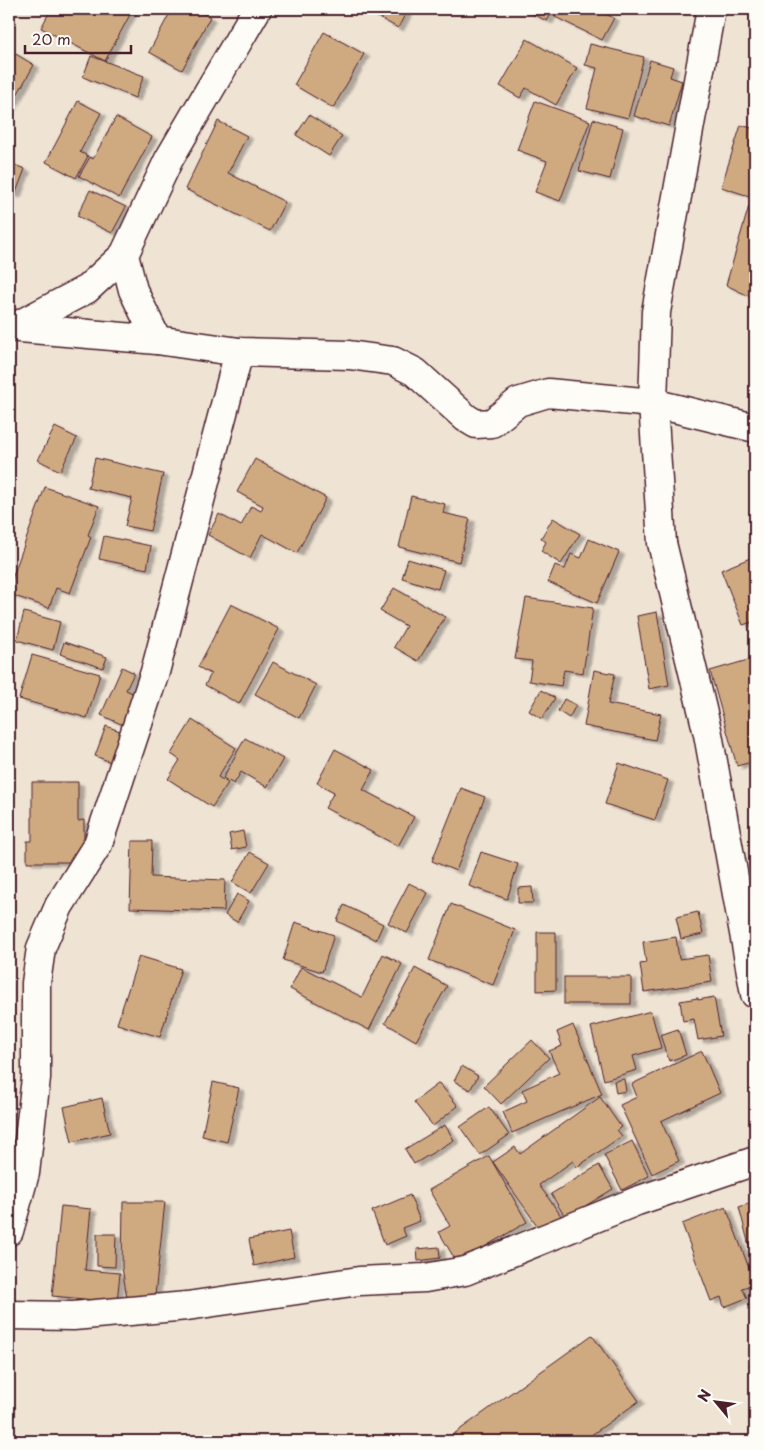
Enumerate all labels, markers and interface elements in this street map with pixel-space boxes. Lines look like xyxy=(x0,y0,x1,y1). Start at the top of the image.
scale bar xyxy=(25,22,131,54)
text: 20 m xyxy=(32,27,71,50)
north arrow xyxy=(692,1378,742,1428)
text: N xyxy=(692,1386,716,1405)

